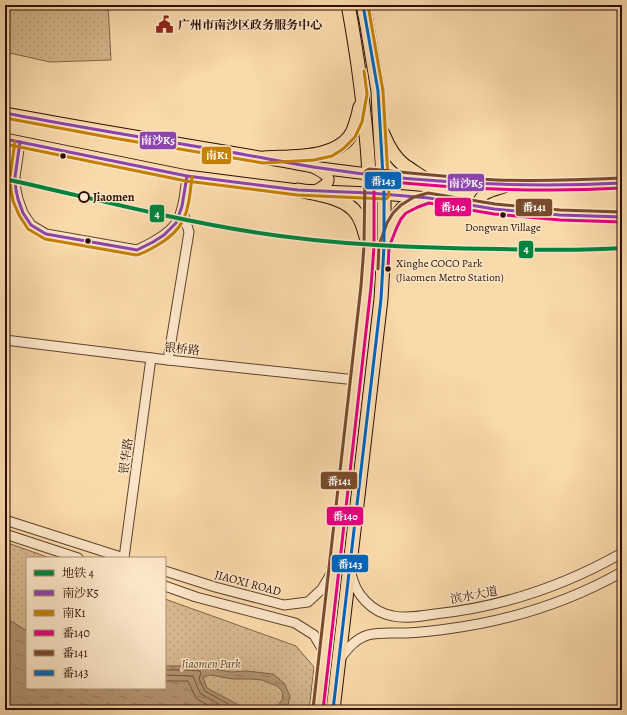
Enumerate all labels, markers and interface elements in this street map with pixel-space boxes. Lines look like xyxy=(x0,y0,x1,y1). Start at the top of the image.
public building icon: 广州市南沙区政务服务中心 xyxy=(155,15,175,35)
place label: 广州市南沙区政务服务中心 xyxy=(178,17,322,33)
line badge: 南沙K5 xyxy=(139,131,177,150)
text: 南沙K5 xyxy=(141,133,175,148)
line badge: 南K1 xyxy=(201,146,232,165)
text: 南K1 xyxy=(206,148,228,163)
unlabelled marker xyxy=(58,151,68,161)
line badge: 番143 xyxy=(364,171,402,190)
line badge: 南沙K5 xyxy=(447,173,485,192)
text: 番143 xyxy=(371,174,396,189)
text: 南沙K5 xyxy=(449,176,483,191)
place label: Jiaomen xyxy=(93,189,135,205)
marker: Jiaomen xyxy=(78,191,90,203)
line badge: 番140 xyxy=(434,197,472,217)
line badge: 番141 xyxy=(515,198,553,217)
text: 番140 xyxy=(440,200,466,215)
text: 番141 xyxy=(522,200,546,215)
line badge: 4 xyxy=(149,204,165,223)
text: 4 xyxy=(154,207,160,222)
marker: Dongwan Village xyxy=(498,210,508,220)
place label: Dongwan Village xyxy=(465,220,541,235)
unlabelled marker xyxy=(83,236,93,246)
line badge: 4 xyxy=(518,240,534,259)
text: 4 xyxy=(523,242,529,257)
place label: Xinghe COCO Park (Jiaomen Metro Station) xyxy=(396,256,504,285)
marker: Xinghe COCO Park (Jiaomen Metro Station) xyxy=(383,264,393,274)
street label: 银桥路 xyxy=(163,339,201,359)
street label: 银华路 xyxy=(116,437,136,475)
line badge: 番141 xyxy=(320,471,358,490)
text: 番141 xyxy=(327,474,351,489)
line badge: 番140 xyxy=(326,506,364,526)
text: 番140 xyxy=(332,509,358,524)
line badge: 番143 xyxy=(331,554,369,573)
legend xyxy=(26,557,166,689)
text: 番143 xyxy=(338,557,363,572)
text: 地铁 4 xyxy=(62,565,94,581)
street label: JIAOXI ROAD xyxy=(213,566,283,600)
street label: 滨水大道 xyxy=(449,583,499,607)
text: 南沙K5 xyxy=(62,585,99,601)
text: 南K1 xyxy=(62,605,86,621)
text: 番140 xyxy=(62,625,90,641)
text: 番141 xyxy=(62,645,88,661)
park label: Jiaomen Park xyxy=(180,656,241,672)
text: 番143 xyxy=(62,665,89,681)

